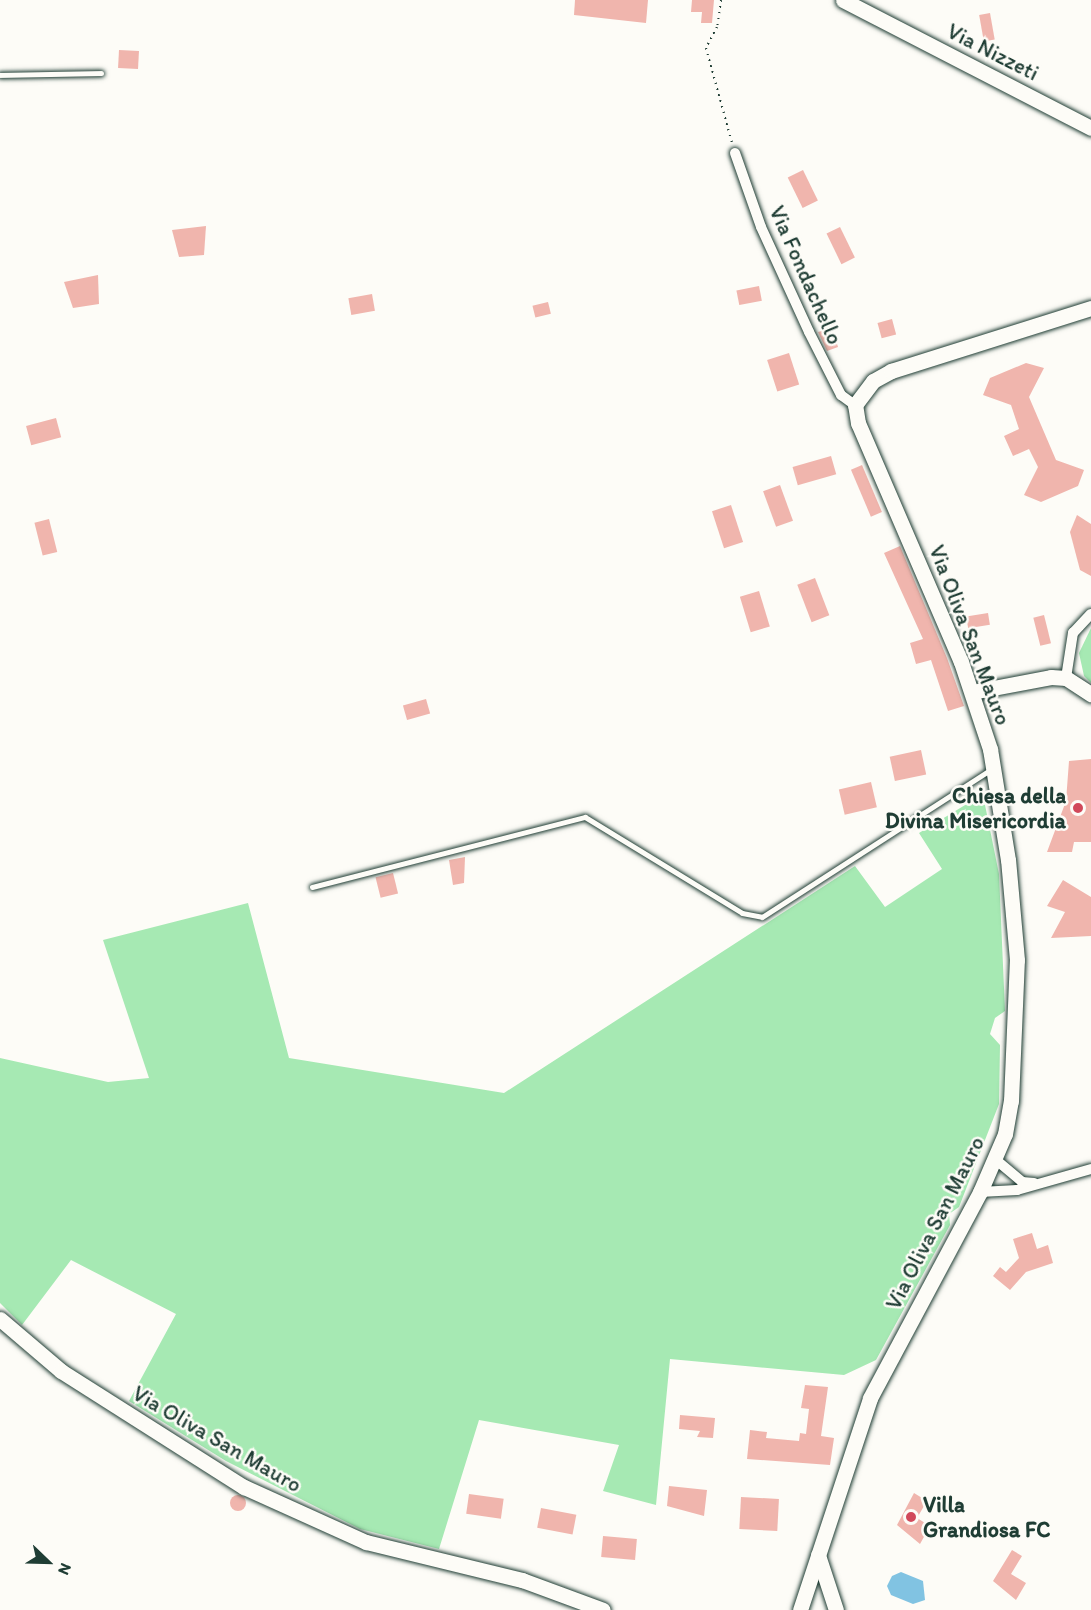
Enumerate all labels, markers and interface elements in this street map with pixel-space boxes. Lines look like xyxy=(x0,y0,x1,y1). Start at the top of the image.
street label: Via Nizzeti xyxy=(943,18,1043,86)
street label: Via Fondachello xyxy=(764,202,848,348)
street label: Via Oliva San Mauro xyxy=(924,542,1016,728)
place label: Chiesa della Divina Misericordia xyxy=(886,782,1066,834)
marker: Chiesa della Divina Misericordia xyxy=(1071,801,1085,815)
street label: Via Oliva San Mauro xyxy=(880,1132,990,1314)
street label: Via Oliva San Mauro xyxy=(128,1380,306,1498)
place label: Villa Grandiosa FC xyxy=(923,1491,1051,1542)
marker: Villa Grandiosa FC xyxy=(904,1510,918,1524)
north arrow xyxy=(18,1532,78,1592)
text: N xyxy=(54,1561,76,1578)

